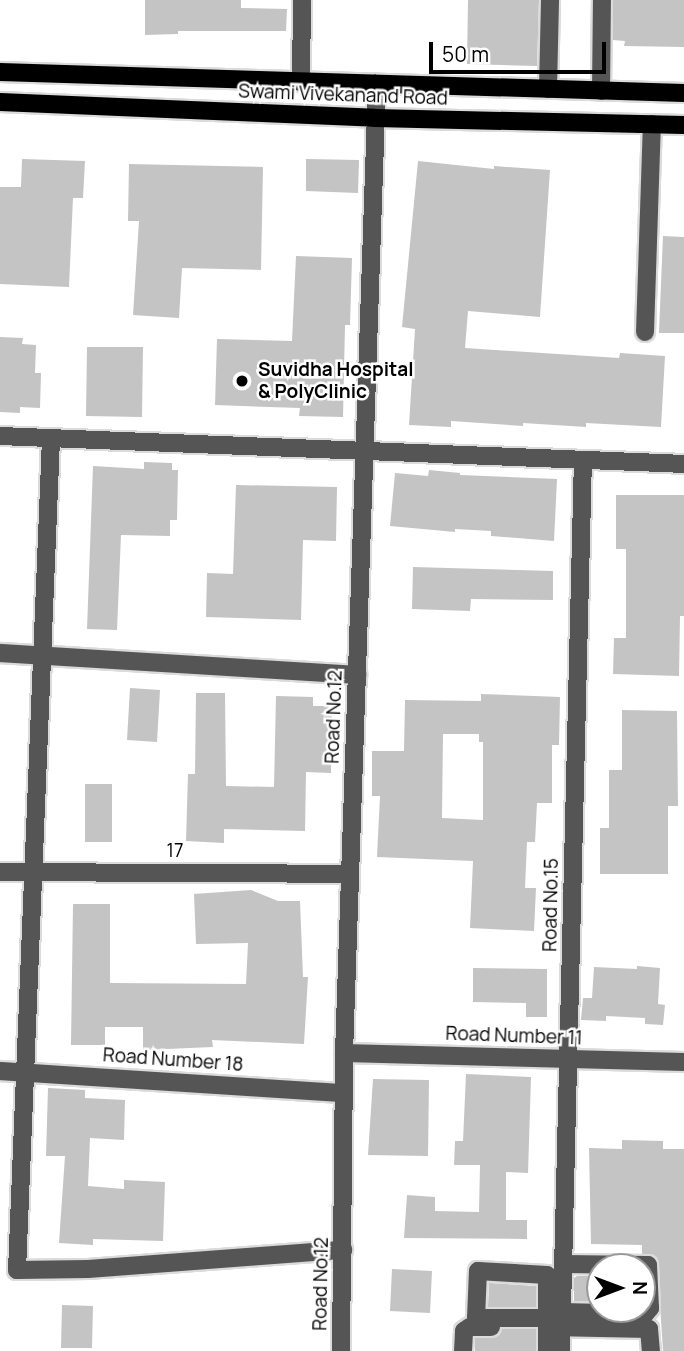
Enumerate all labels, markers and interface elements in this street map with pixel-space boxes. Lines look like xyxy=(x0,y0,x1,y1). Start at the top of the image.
scale bar xyxy=(432,28,609,72)
text: 50 m xyxy=(442,40,489,68)
street label: Swami Vivekanand Road xyxy=(238,80,448,110)
place label: Suvidha Hospital & PolyClinic xyxy=(258,359,414,403)
marker: Suvidha Hospital & PolyClinic xyxy=(232,371,252,391)
street label: Road No.12 xyxy=(321,670,347,764)
street label: 17 xyxy=(167,840,183,862)
street label: Road No.15 xyxy=(539,858,563,952)
street label: Road Number 11 xyxy=(445,1022,583,1050)
street label: Road Number 18 xyxy=(102,1044,244,1076)
street label: Road No.12 xyxy=(309,1237,333,1331)
north arrow xyxy=(586,1253,656,1323)
text: N xyxy=(627,1281,653,1295)

